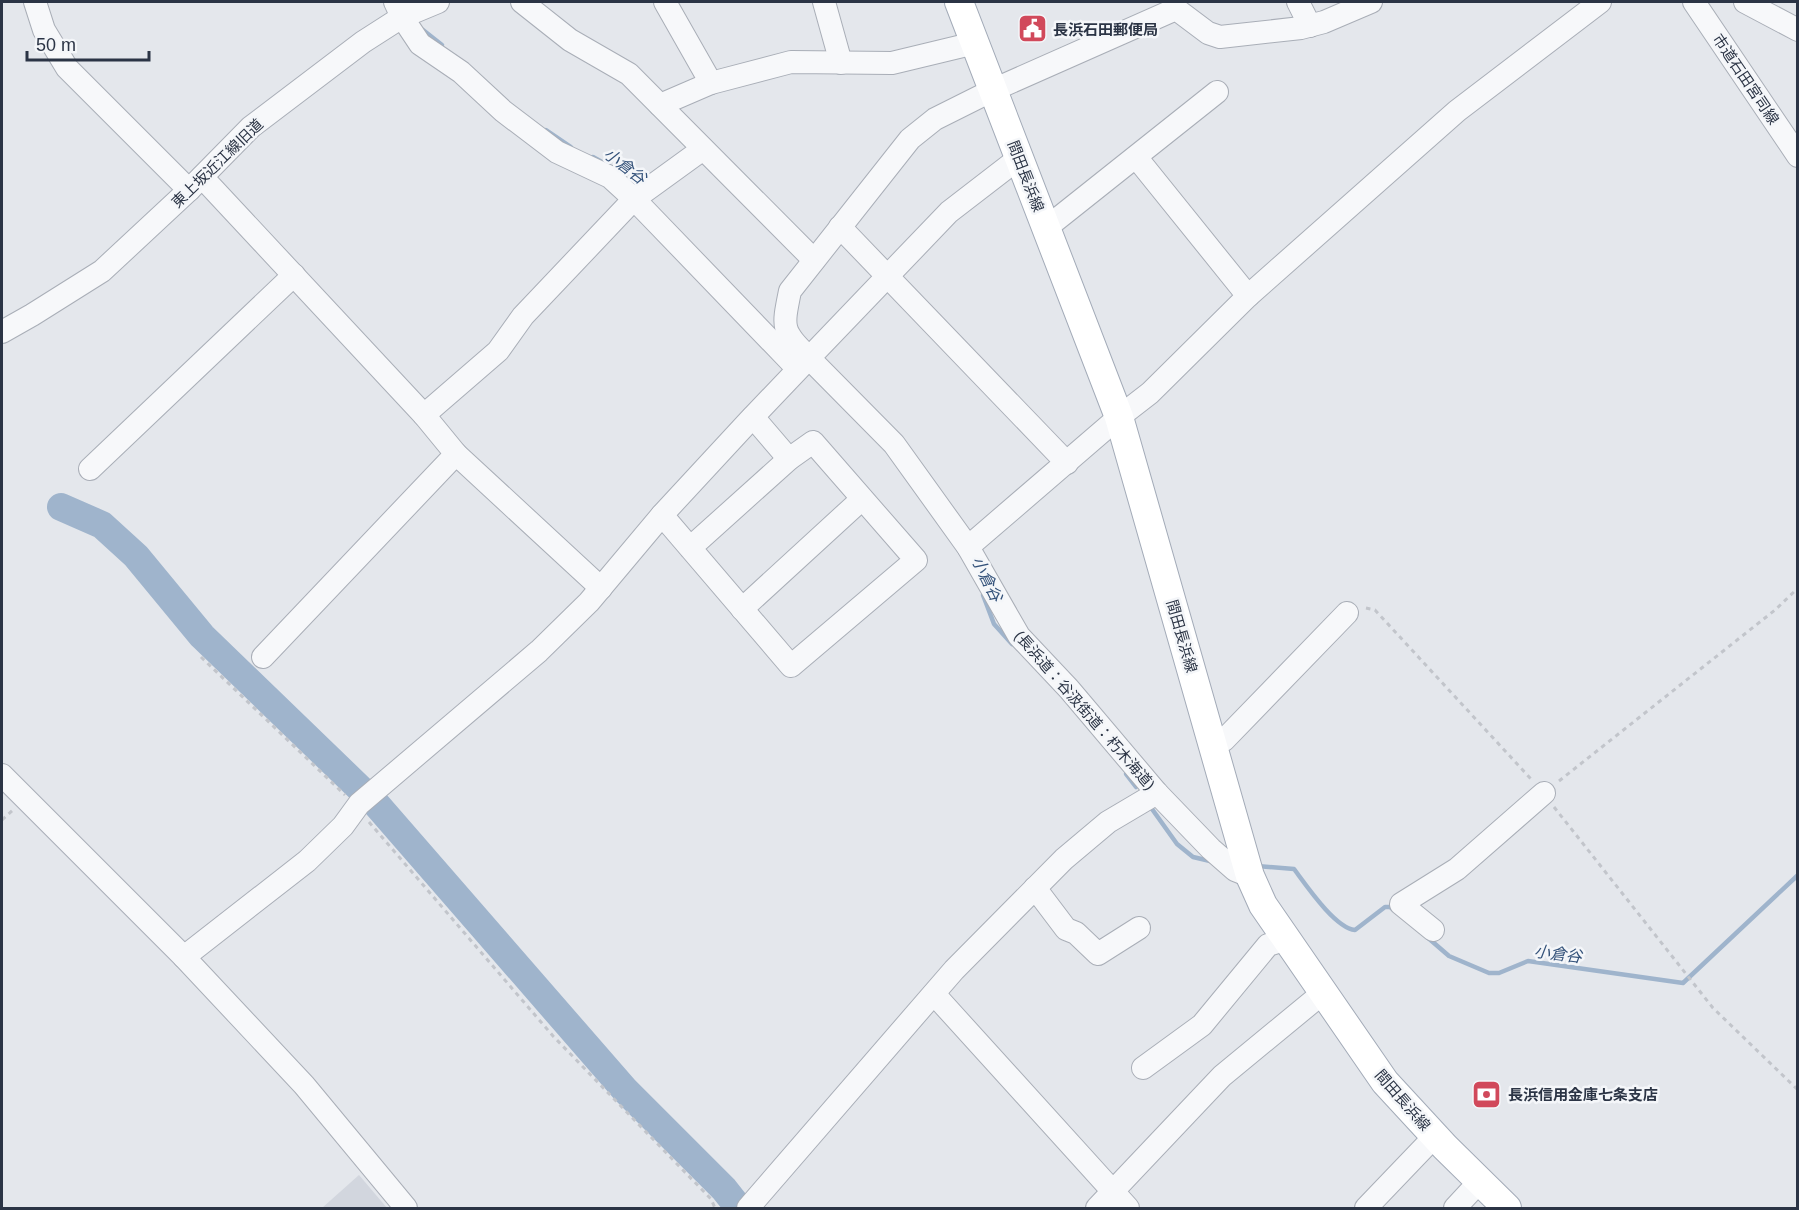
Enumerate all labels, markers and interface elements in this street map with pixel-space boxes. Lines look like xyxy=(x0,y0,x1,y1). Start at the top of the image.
public building icon: 長浜石田郵便局 xyxy=(1016,13,1048,45)
place label: 長浜石田郵便局 xyxy=(1053,21,1158,38)
scale bar xyxy=(27,24,148,62)
street label: 市道石田宮司線 xyxy=(1710,31,1782,127)
text: 50 m xyxy=(36,35,76,55)
street label: 東上坂近江線旧道 xyxy=(168,115,266,211)
street label: 間田長浜線 xyxy=(1005,138,1047,214)
water label: 小倉谷 xyxy=(601,145,651,188)
water label: 小倉谷 xyxy=(969,554,1006,606)
street label: 間田長浜線 xyxy=(1163,598,1201,674)
street label: (長浜道：谷汲街道：朽木海道) xyxy=(1011,627,1159,793)
water label: 小倉谷 xyxy=(1533,943,1585,966)
street label: 間田長浜線 xyxy=(1372,1066,1434,1134)
bank icon: 長浜信用金庫七条支店 xyxy=(1471,1078,1503,1110)
place label: 長浜信用金庫七条支店 xyxy=(1508,1086,1658,1103)

